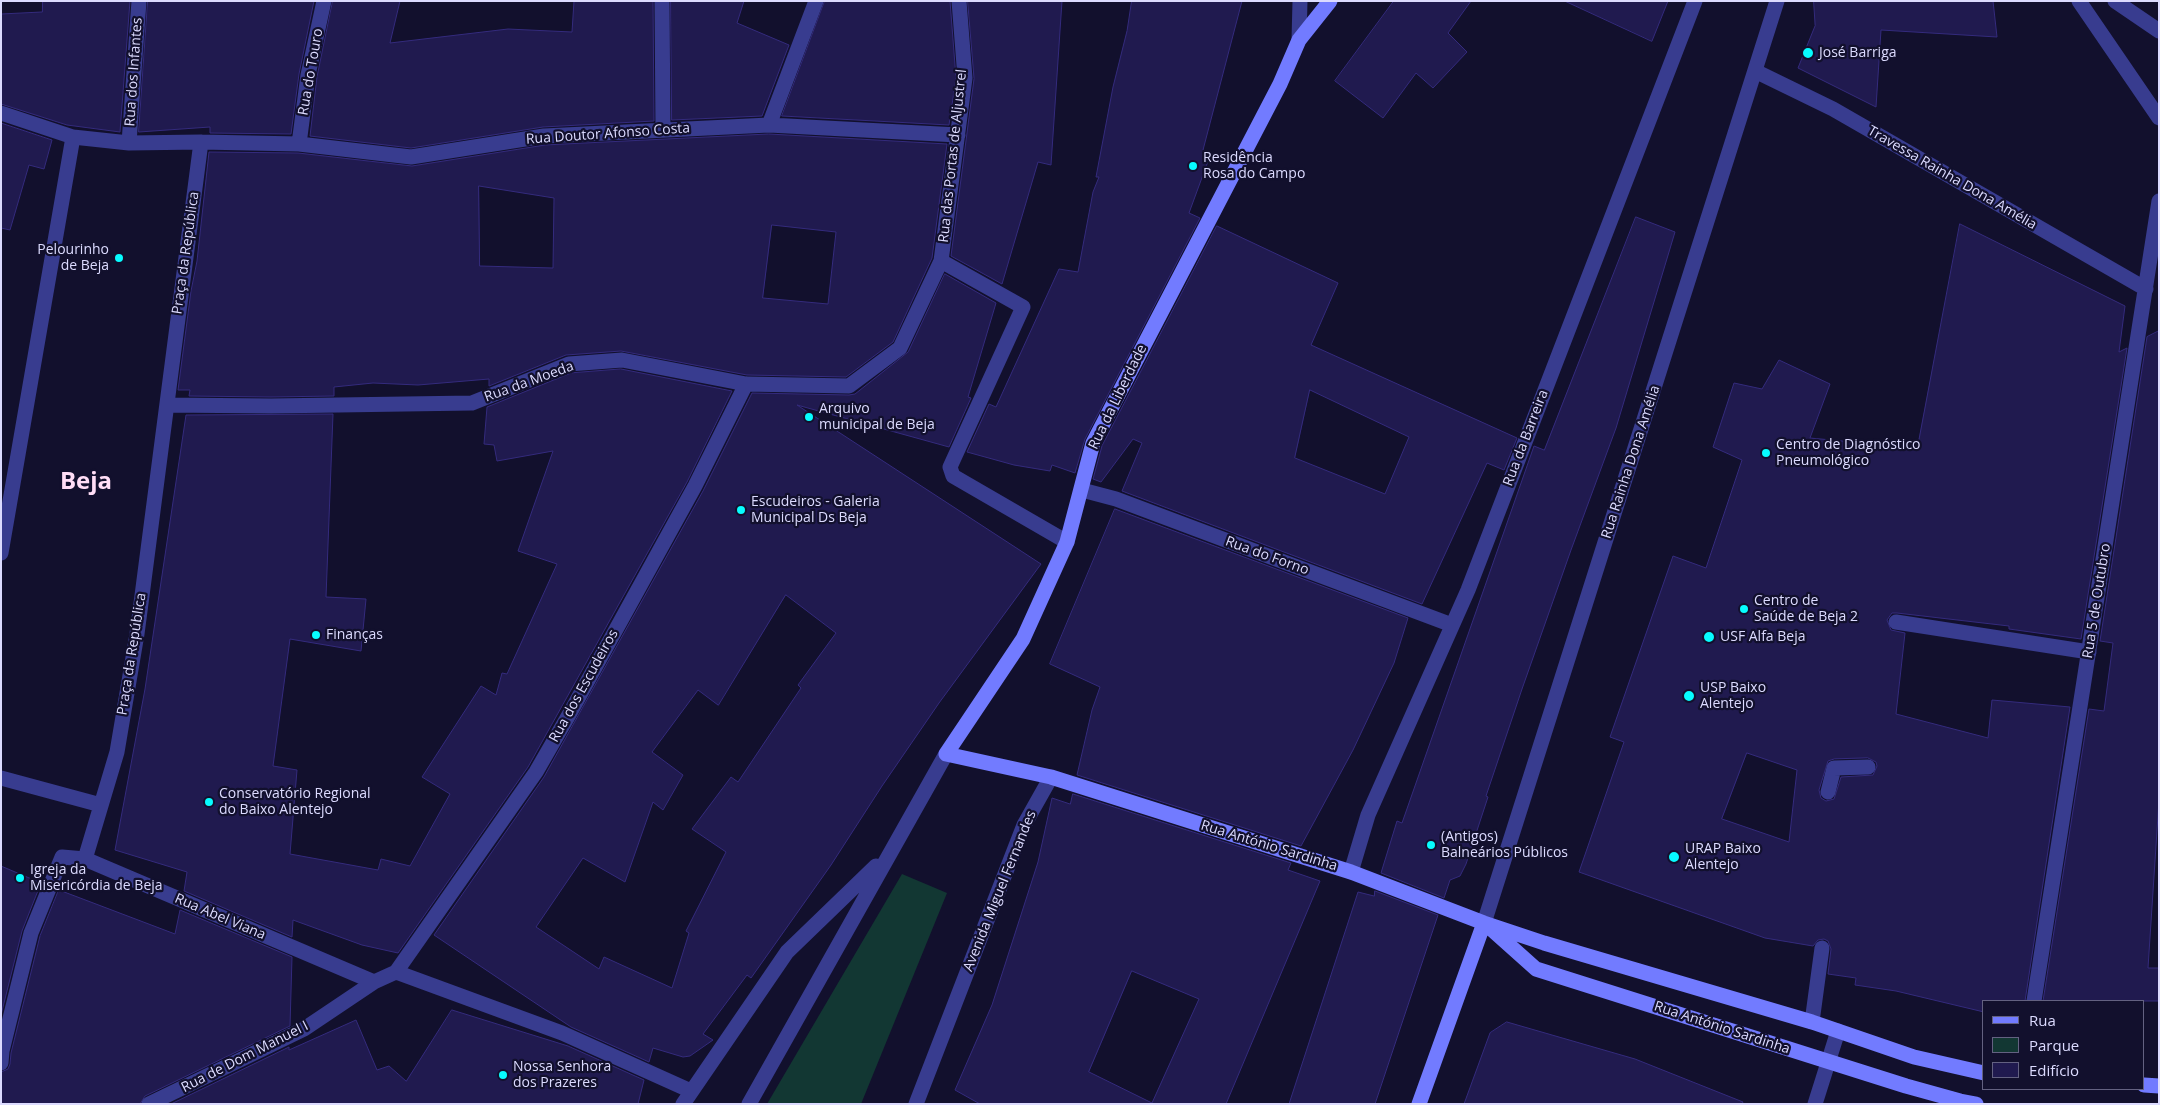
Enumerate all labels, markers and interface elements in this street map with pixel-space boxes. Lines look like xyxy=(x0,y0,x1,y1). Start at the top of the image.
street label: Rua dos Infantes xyxy=(122,17,146,127)
street label: Rua do Touro xyxy=(295,27,327,117)
place label: José Barriga xyxy=(1819,45,1897,61)
marker: José Barriga xyxy=(1801,46,1815,60)
street label: Rua das Portas de Aljustrel xyxy=(936,68,970,244)
street label: Rua Doutor Afonso Costa xyxy=(525,120,691,148)
street label: Travessa Rainha Dona Amélia xyxy=(1864,123,2040,233)
place label: Residência Rosa do Campo xyxy=(1203,150,1305,182)
marker: Residência Rosa do Campo xyxy=(1187,160,1199,172)
street label: Praça da República xyxy=(169,191,203,315)
place label: Pelourinho de Beja xyxy=(37,242,109,274)
marker: Pelourinho de Beja xyxy=(113,252,125,264)
street label: Rua da Liberdade xyxy=(1085,342,1151,452)
street label: Rua da Moeda xyxy=(482,358,576,406)
street label: Rua Rainha Dona Amélia xyxy=(1598,383,1664,541)
street label: Rua da Barreira xyxy=(1500,387,1552,489)
place label: Arquivo municipal de Beja xyxy=(819,401,935,434)
marker: Arquivo municipal de Beja xyxy=(803,411,815,423)
place label: Centro de Diagnóstico Pneumológico xyxy=(1776,437,1921,470)
marker: Centro de Diagnóstico Pneumológico xyxy=(1760,447,1772,459)
district label: Beja xyxy=(60,468,112,496)
place label: Escudeiros - Galeria Municipal Ds Beja xyxy=(751,494,880,526)
marker: Escudeiros - Galeria Municipal Ds Beja xyxy=(735,504,747,516)
street label: Rua do Forno xyxy=(1223,533,1311,579)
street label: Rua 5 de Outubro xyxy=(2080,542,2114,660)
street label: Praça da República xyxy=(114,592,150,716)
place label: Centro de Saúde de Beja 2 xyxy=(1754,593,1858,626)
marker: Centro de Saúde de Beja 2 xyxy=(1738,603,1750,615)
place label: Finanças xyxy=(326,627,383,643)
street label: Rua dos Escudeiros xyxy=(546,627,622,745)
marker: Finanças xyxy=(310,629,322,641)
place label: USF Alfa Beja xyxy=(1720,629,1805,645)
marker: USF Alfa Beja xyxy=(1702,630,1716,644)
place label: USP Baixo Alentejo xyxy=(1700,680,1766,712)
marker: USP Baixo Alentejo xyxy=(1682,689,1696,703)
place label: Conservatório Regional do Baixo Alentejo xyxy=(219,786,371,819)
marker: Conservatório Regional do Baixo Alentejo xyxy=(203,796,215,808)
street label: Avenida Miguel Fernandes xyxy=(960,808,1040,974)
street label: Rua António Sardinha xyxy=(1199,817,1339,875)
place label: (Antigos) Balneários Públicos xyxy=(1441,829,1568,862)
marker: (Antigos) Balneários Públicos xyxy=(1425,839,1437,851)
place label: URAP Baixo Alentejo xyxy=(1685,841,1761,874)
marker: URAP Baixo Alentejo xyxy=(1667,850,1681,864)
place label: Igreja da Misericórdia de Beja xyxy=(30,862,163,894)
marker: Igreja da Misericórdia de Beja xyxy=(14,872,26,884)
street label: Rua Abel Viana xyxy=(172,890,268,944)
street label: Rua António Sardinha xyxy=(1652,998,1792,1058)
legend xyxy=(1982,1000,2145,1090)
text: Rua xyxy=(2029,1010,2056,1030)
street label: Rua de Dom Manuel I xyxy=(179,1018,311,1096)
text: Parque xyxy=(2029,1035,2079,1055)
place label: Nossa Senhora dos Prazeres xyxy=(513,1059,611,1092)
text: Edifício xyxy=(2029,1060,2079,1080)
marker: Nossa Senhora dos Prazeres xyxy=(497,1069,509,1081)

